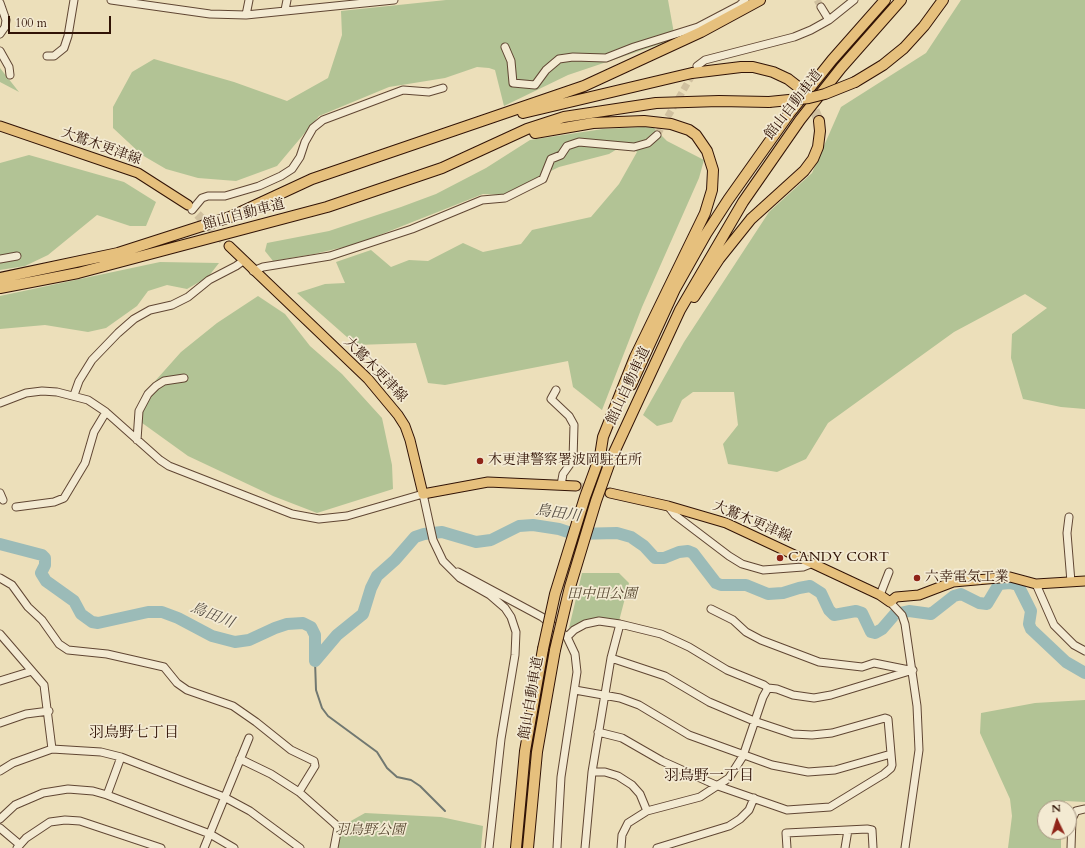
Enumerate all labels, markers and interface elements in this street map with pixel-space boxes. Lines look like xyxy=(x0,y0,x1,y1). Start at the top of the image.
scale bar xyxy=(10,8,113,34)
text: 100 m xyxy=(15,15,47,31)
street label: 館山自動車道 xyxy=(762,67,826,143)
street label: 大鷲木更津線 xyxy=(59,125,143,169)
street label: 館山自動車道 xyxy=(201,196,287,234)
street label: 大鷲木更津線 xyxy=(340,334,410,406)
street label: 館山自動車道 xyxy=(604,344,654,428)
place label: 木更津警察署波岡駐在所 xyxy=(488,453,642,469)
marker: 木更津警察署波岡駐在所 xyxy=(475,456,485,466)
street label: 大鷲木更津線 xyxy=(710,498,794,546)
water label: 鳥田川 xyxy=(534,502,582,526)
place label: CANDY CORT xyxy=(788,550,889,566)
marker: CANDY CORT xyxy=(775,553,785,563)
place label: 六幸電気工業 xyxy=(925,570,1009,586)
marker: 六幸電気工業 xyxy=(912,573,922,583)
park label: 田中田公園 xyxy=(567,587,637,603)
water label: 鳥田川 xyxy=(188,599,236,633)
street label: 館山自動車道 xyxy=(516,655,548,741)
district label: 羽鳥野七丁目 xyxy=(89,725,179,743)
district label: 羽鳥野一丁目 xyxy=(664,768,754,786)
north arrow xyxy=(1037,800,1077,840)
text: N xyxy=(1051,801,1061,816)
park label: 羽鳥野公園 xyxy=(335,823,405,839)

